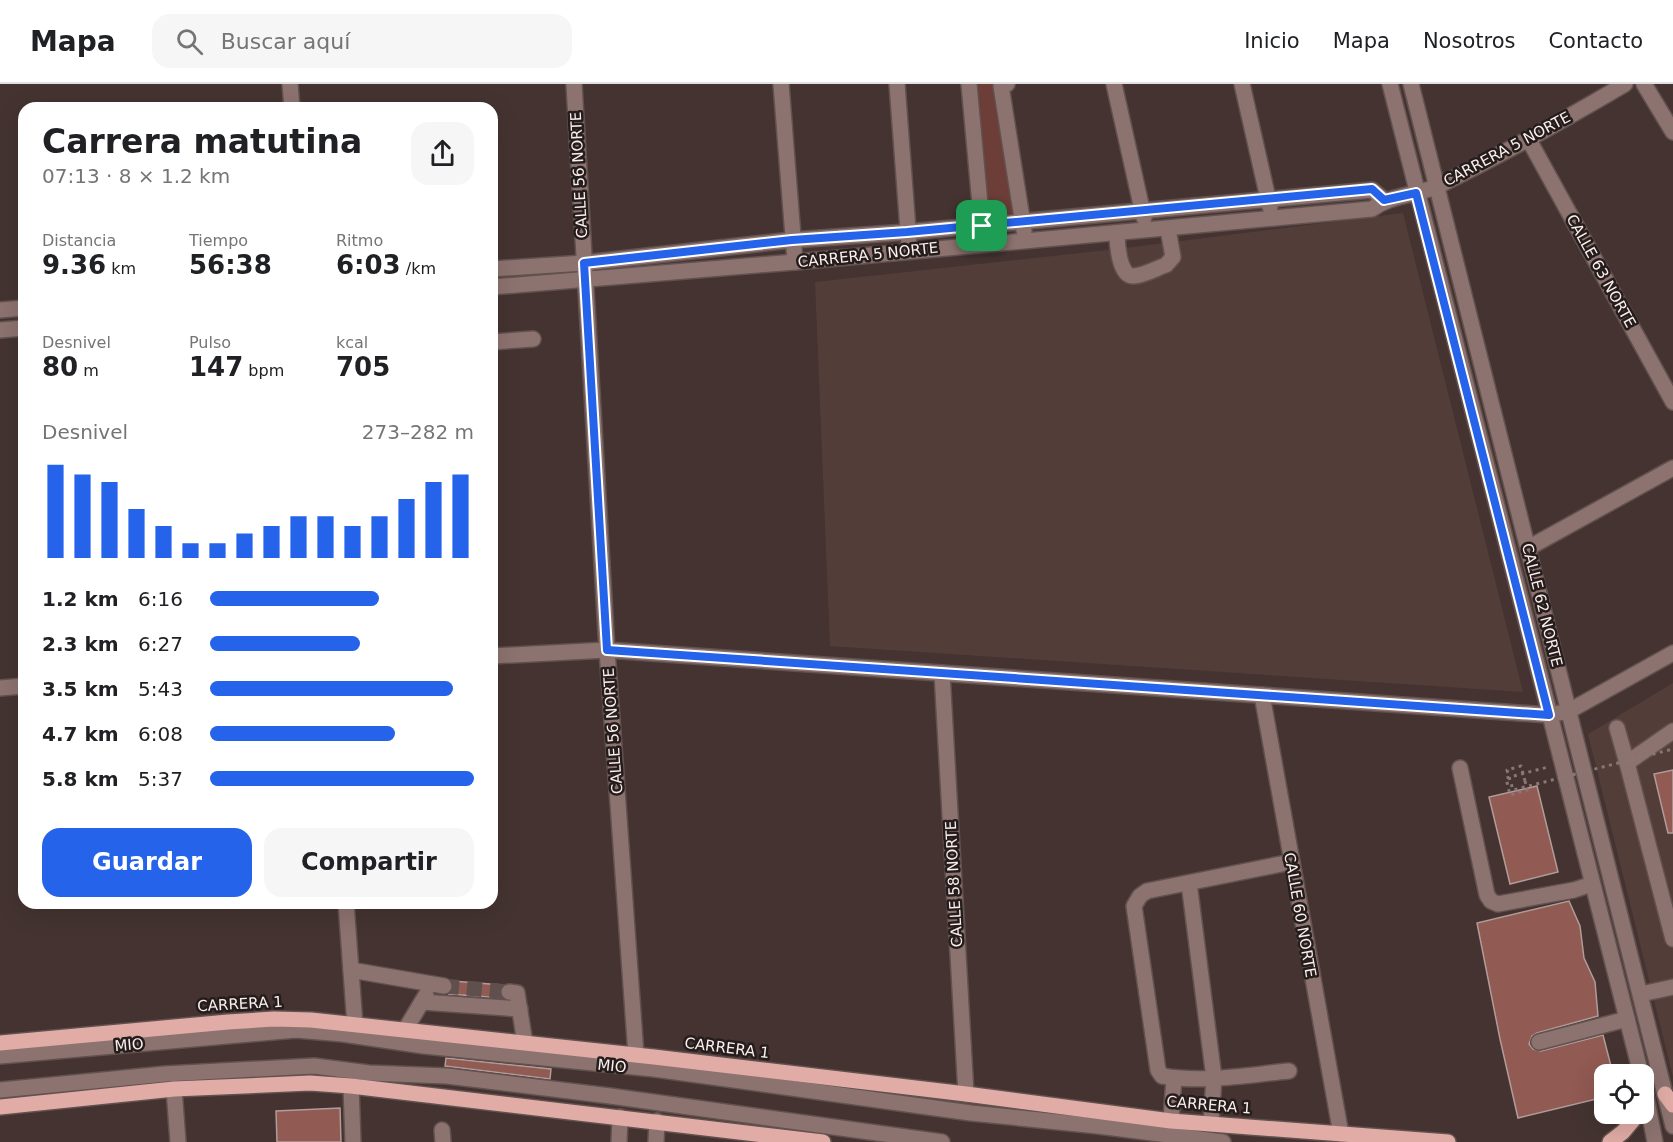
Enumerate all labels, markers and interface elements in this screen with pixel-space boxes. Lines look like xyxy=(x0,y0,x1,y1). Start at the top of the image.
search box xyxy=(152,14,572,68)
text: Mapa xyxy=(30,25,116,58)
icon: search xyxy=(173,25,206,58)
text: Buscar aquí xyxy=(221,29,350,54)
text: Inicio xyxy=(1244,29,1300,53)
text: Mapa xyxy=(1333,29,1390,53)
text: Nosotros xyxy=(1423,29,1515,53)
text: Contacto xyxy=(1548,29,1643,53)
street label: CARRERA 5 NORTE xyxy=(1440,108,1574,190)
street label: CALLE 56 NORTE xyxy=(567,111,591,239)
text: Carrera matutina xyxy=(42,122,362,161)
button: share xyxy=(411,122,474,185)
text: 07:13 · 8 × 1.2 km xyxy=(42,164,230,188)
pin xyxy=(956,200,1007,251)
icon: arrive xyxy=(965,209,998,242)
street label: CALLE 63 NORTE xyxy=(1562,211,1640,331)
text: Distancia xyxy=(42,231,116,250)
text: Tiempo xyxy=(189,231,248,250)
text: Ritmo xyxy=(336,231,383,250)
street label: CARRERA 5 NORTE xyxy=(797,239,939,271)
text: 9.36 xyxy=(42,250,106,280)
text: 56:38 xyxy=(189,250,272,280)
text: 6:03 xyxy=(336,250,401,280)
text: km xyxy=(106,259,136,278)
text: /km xyxy=(401,259,436,278)
text: Desnivel xyxy=(42,333,111,352)
text: Pulso xyxy=(189,333,231,352)
text: kcal xyxy=(336,333,368,352)
text: 80 xyxy=(42,352,78,382)
text: 147 xyxy=(189,352,243,382)
text: 705 xyxy=(336,352,390,382)
text: m xyxy=(78,361,99,380)
text: bpm xyxy=(243,361,284,380)
text: Desnivel xyxy=(42,420,128,444)
text: 273–282 m xyxy=(362,420,474,444)
street label: CALLE 62 NORTE xyxy=(1518,541,1566,669)
text: 1.2 km xyxy=(42,587,119,611)
text: 6:16 xyxy=(138,587,183,611)
text: 2.3 km xyxy=(42,632,119,656)
text: 6:27 xyxy=(138,632,183,656)
street label: CALLE 56 NORTE xyxy=(600,667,626,795)
text: 3.5 km xyxy=(42,677,119,701)
text: 5:43 xyxy=(138,677,183,701)
text: 4.7 km xyxy=(42,722,119,746)
text: 6:08 xyxy=(138,722,183,746)
text: 5.8 km xyxy=(42,767,119,791)
text: 5:37 xyxy=(138,767,183,791)
street label: CALLE 58 NORTE xyxy=(942,820,966,948)
button: Guardar xyxy=(42,828,252,897)
button: Compartir xyxy=(264,828,474,897)
street label: CALLE 60 NORTE xyxy=(1280,851,1320,979)
street label: CARRERA 1 xyxy=(197,993,283,1015)
street label: CARRERA 1 xyxy=(683,1034,771,1062)
street label: MIO xyxy=(114,1035,144,1055)
street label: MIO xyxy=(597,1056,627,1076)
map controls xyxy=(1594,1064,1654,1124)
button: locate xyxy=(1594,1064,1654,1124)
street label: CARRERA 1 xyxy=(1166,1092,1252,1118)

